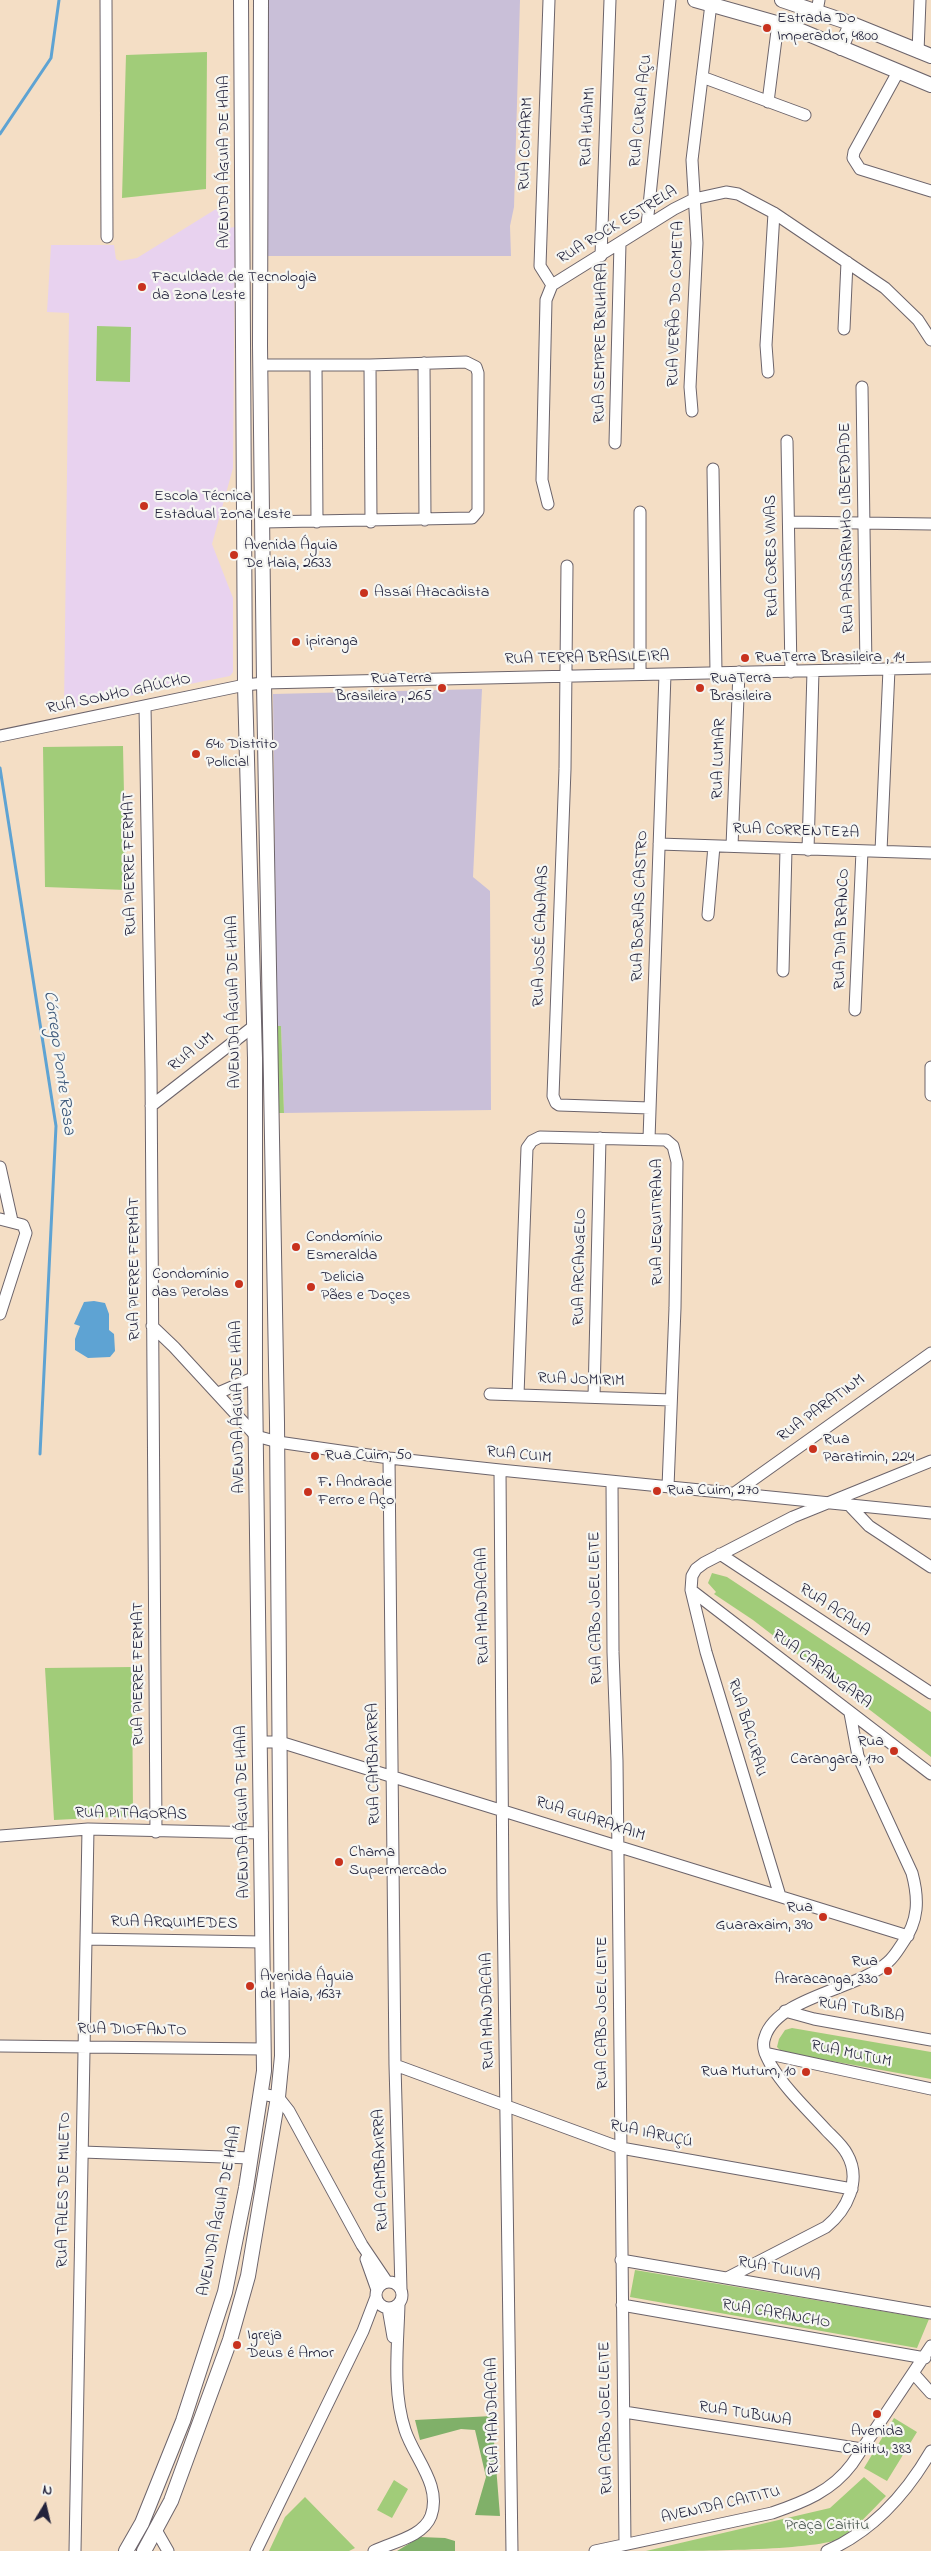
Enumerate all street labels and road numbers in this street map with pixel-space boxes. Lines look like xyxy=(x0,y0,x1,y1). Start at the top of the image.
street label: RUA CURUA AÇU xyxy=(627,54,657,168)
street label: AVENIDA ÁGUIA DE HAIA xyxy=(215,75,235,249)
street label: RUA HUAIMI xyxy=(577,87,601,167)
street label: RUA COMARIM xyxy=(516,97,538,191)
street label: RUA ROCK ESTRELA xyxy=(555,183,681,269)
street label: RUA VERÃO DO COMETA xyxy=(665,221,689,387)
street label: RUA SEMPRE BRILHARA xyxy=(591,263,613,423)
street label: RUA PASSARINHO LIBERDADE xyxy=(837,423,859,633)
street label: RUA CORES VIVAS xyxy=(762,495,784,617)
street label: RUA TERRA BRASILEIRA xyxy=(504,648,670,670)
street label: RUA SONHO GAÚCHO xyxy=(45,670,193,720)
street label: RUA LUMIAR xyxy=(709,718,731,800)
street label: RUA PIERRE FERMAT xyxy=(120,792,142,936)
street label: RUA CORRENTEZA xyxy=(732,820,860,844)
street label: RUA BORJAS CASTRO xyxy=(629,830,653,982)
street label: RUA JOSÉ CANAVAS xyxy=(530,865,554,1007)
street label: RUA DIA BRANCO xyxy=(831,868,855,990)
street label: AVENIDA ÁGUIA DE HAIA xyxy=(224,915,246,1089)
street label: RUA UM xyxy=(165,1029,219,1077)
street label: RUA JEQUITIRANA xyxy=(648,1159,668,1285)
street label: RUA PIERRE FERMAT xyxy=(125,1197,145,1341)
street label: RUA ARCANGELO xyxy=(570,1208,592,1326)
street label: AVENIDA ÁGUIA DE HAIA xyxy=(228,1320,250,1494)
street label: RUA JOMIRIM xyxy=(537,1370,625,1392)
street label: RUA PARATINM xyxy=(775,1371,869,1447)
street label: RUA CUIM xyxy=(486,1443,552,1469)
street label: RUA CABO JOEL LEITE xyxy=(586,1531,608,1685)
street label: RUA MANDACAIA xyxy=(473,1547,495,1665)
street label: RUA ACAUA xyxy=(795,1580,873,1642)
street label: RUA PIERRE FERMAT xyxy=(129,1602,149,1746)
street label: RUA CARANGARA xyxy=(767,1626,875,1714)
street label: RUA BACURAU xyxy=(722,1677,770,1779)
street label: RUA CAMBAXIRRA xyxy=(364,1703,386,1825)
street label: AVENIDA ÁGUIA DE HAIA xyxy=(233,1725,255,1899)
street label: RUA GUARAXAIM xyxy=(533,1793,647,1847)
street label: RUA PITAGORAS xyxy=(75,1804,187,1826)
street label: RUA ARQUIMEDES xyxy=(110,1913,238,1935)
street label: RUA CABO JOEL LEITE xyxy=(593,1937,613,2089)
street label: RUA MANDACAIA xyxy=(478,1952,500,2070)
street label: RUA TUBIBA xyxy=(816,1994,906,2028)
street label: RUA DIOFANTO xyxy=(77,2020,187,2042)
street label: RUA MUTUM xyxy=(809,2037,893,2073)
street label: RUA CAMBAXIRRA xyxy=(370,2109,394,2231)
street label: RUA TALES DE MILETO xyxy=(54,2112,76,2268)
street label: RUA IARUÇÚ xyxy=(608,2117,694,2153)
street label: AVENIDA ÁGUIA DE HAIA xyxy=(195,2124,247,2298)
street label: RUA TUIUVA xyxy=(736,2253,822,2287)
street label: RUA CARANCHO xyxy=(720,2296,832,2334)
street label: RUA CABO JOEL LEITE xyxy=(596,2341,618,2495)
street label: RUA MANDACAIA xyxy=(483,2357,505,2475)
street label: RUA TUBUNA xyxy=(697,2398,793,2432)
street label: AVENIDA CAITITU xyxy=(659,2483,783,2529)

